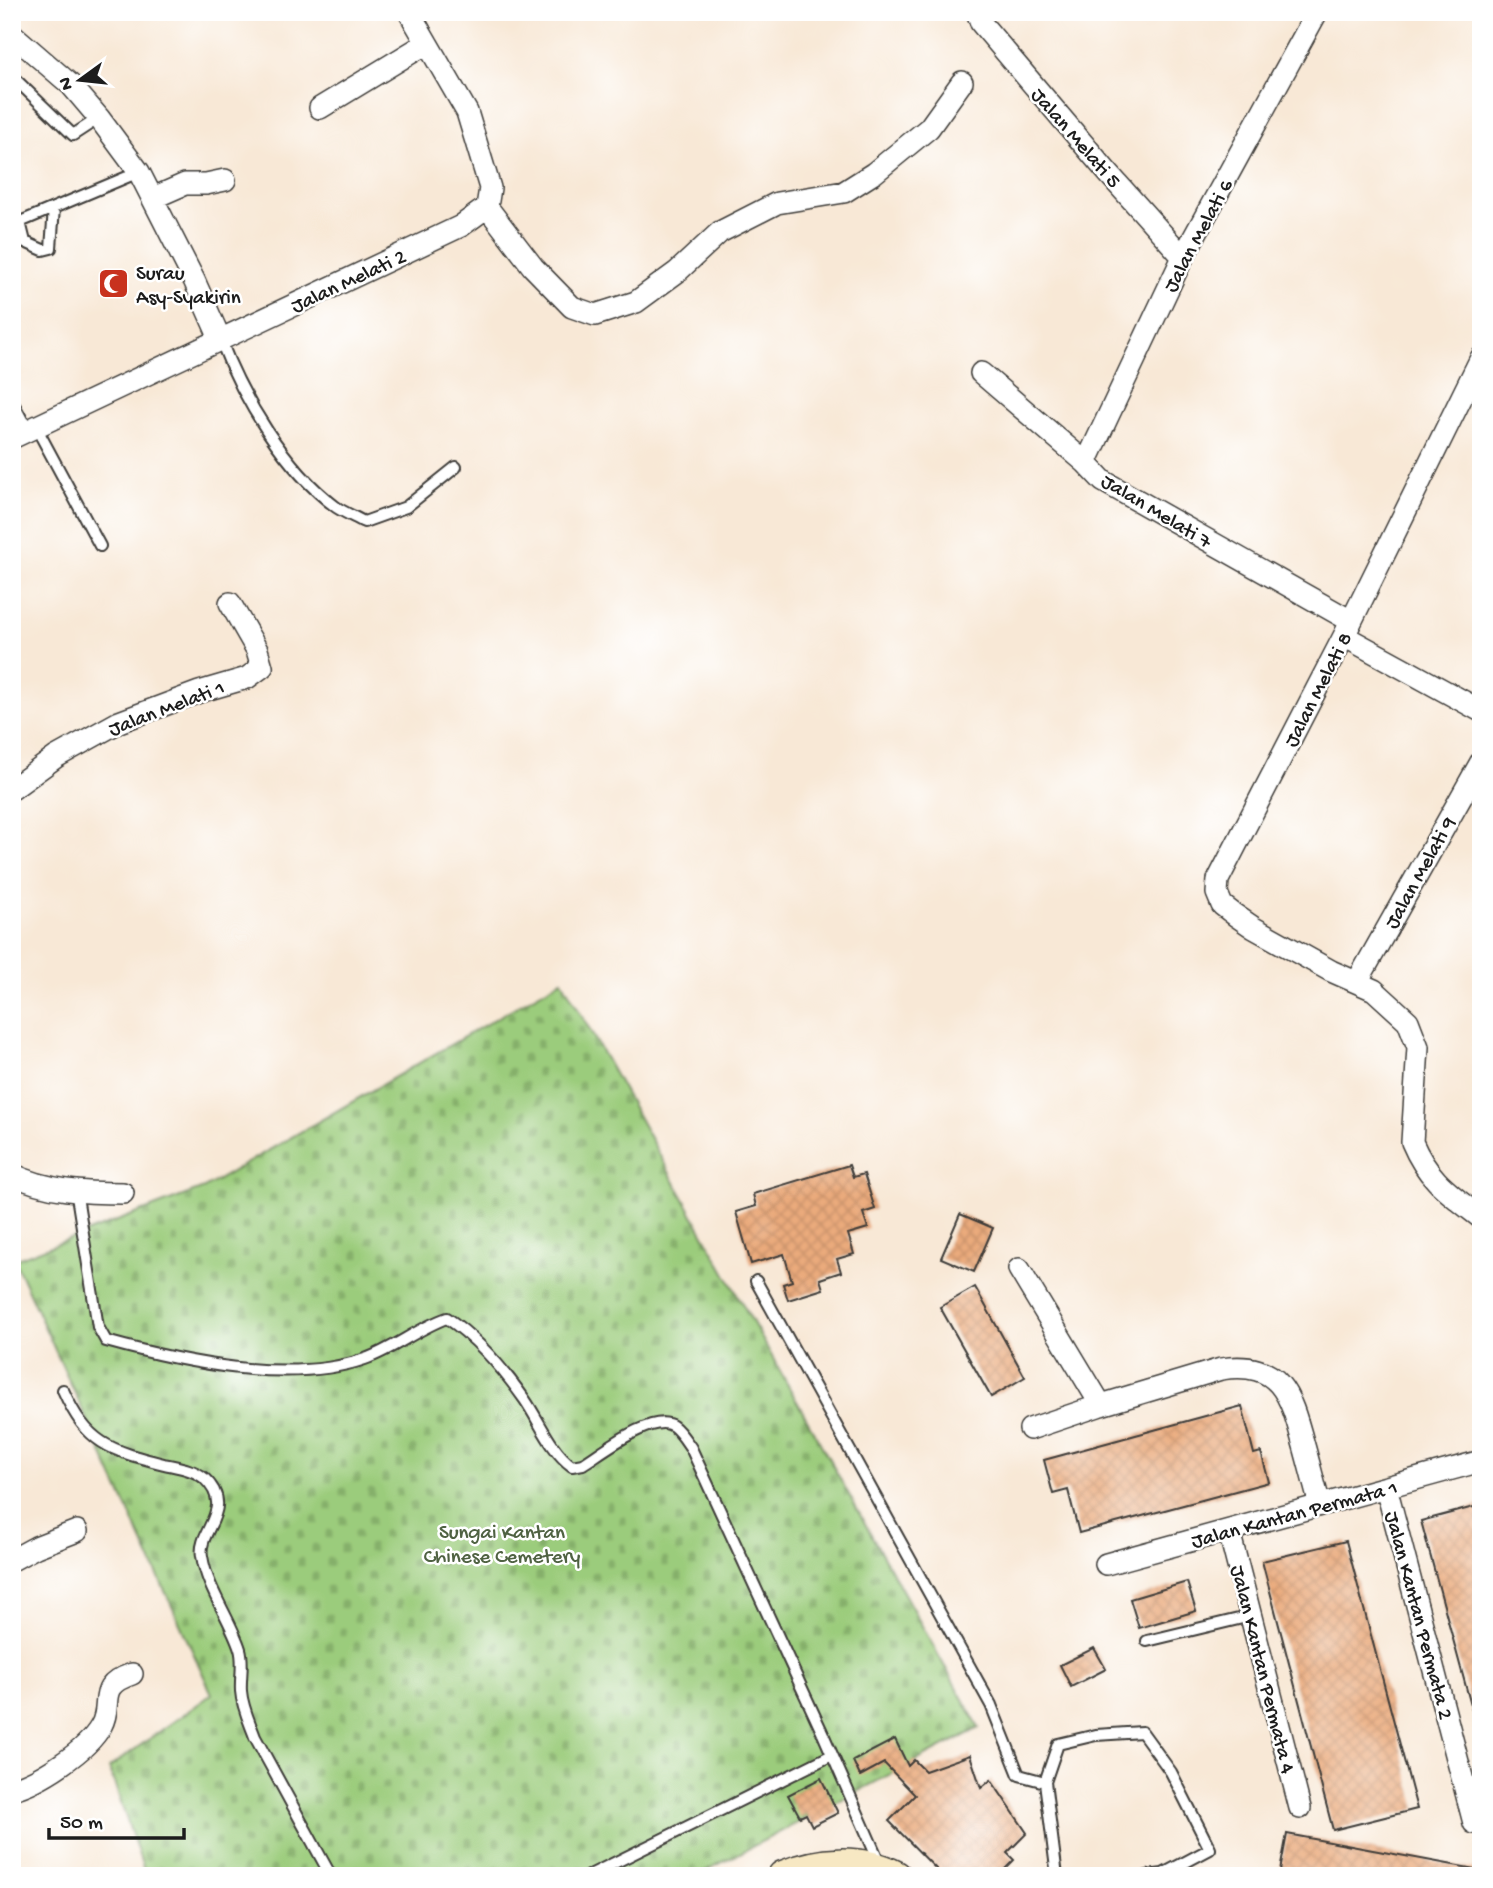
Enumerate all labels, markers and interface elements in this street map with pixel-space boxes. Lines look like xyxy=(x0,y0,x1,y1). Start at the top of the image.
north arrow xyxy=(46,46,116,116)
text: N xyxy=(54,75,80,92)
street label: Jalan Melati 5 xyxy=(1024,84,1125,195)
street label: Jalan Melati 6 xyxy=(1160,176,1241,297)
street label: Jalan Melati 2 xyxy=(288,246,411,321)
place label: Surau Asy-Syakirin xyxy=(136,263,241,312)
mosque icon: Surau Asy-Syakirin xyxy=(96,267,130,301)
street label: Jalan Melati 7 xyxy=(1095,470,1216,556)
street label: Jalan Melati 8 xyxy=(1281,629,1360,752)
street label: Jalan Melati 1 xyxy=(106,677,229,744)
street label: Jalan Melati 9 xyxy=(1381,813,1463,934)
street label: Jalan Kantan Permata 1 xyxy=(1189,1477,1401,1556)
street label: Jalan Kantan Permata 2 xyxy=(1377,1509,1456,1723)
park label: Sungai Kantan Chinese Cemetery xyxy=(424,1522,580,1571)
street label: Jalan Kantan Permata 4 xyxy=(1223,1563,1299,1777)
scale bar xyxy=(49,1797,184,1841)
text: 50 m xyxy=(60,1812,103,1837)

